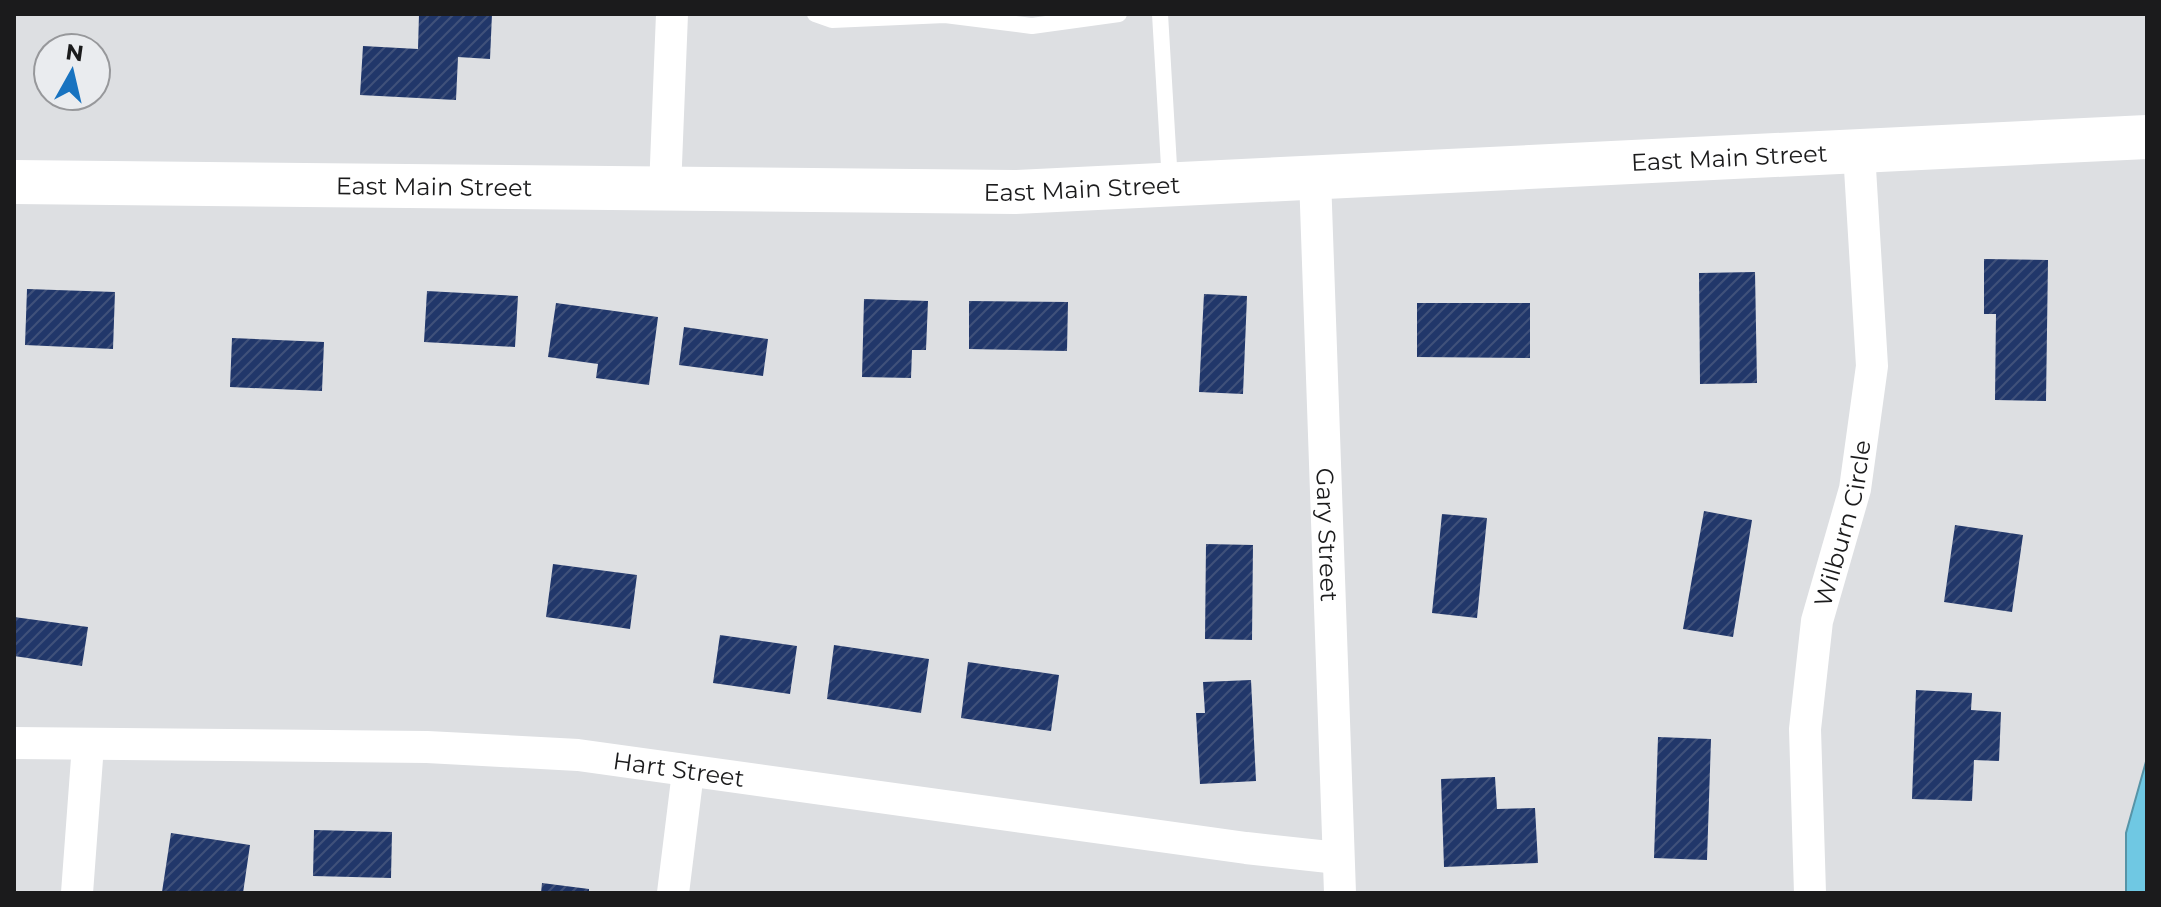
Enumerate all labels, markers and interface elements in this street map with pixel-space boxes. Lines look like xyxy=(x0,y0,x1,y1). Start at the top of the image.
north arrow xyxy=(32,32,112,112)
text: N xyxy=(64,38,85,67)
street label: East Main Street xyxy=(1630,138,1828,177)
street label: East Main Street xyxy=(984,169,1181,207)
street label: East Main Street xyxy=(336,171,533,202)
street label: Wilburn Circle xyxy=(1807,438,1876,610)
street label: Gary Street xyxy=(1311,467,1344,603)
street label: Hart Street xyxy=(611,746,747,793)

